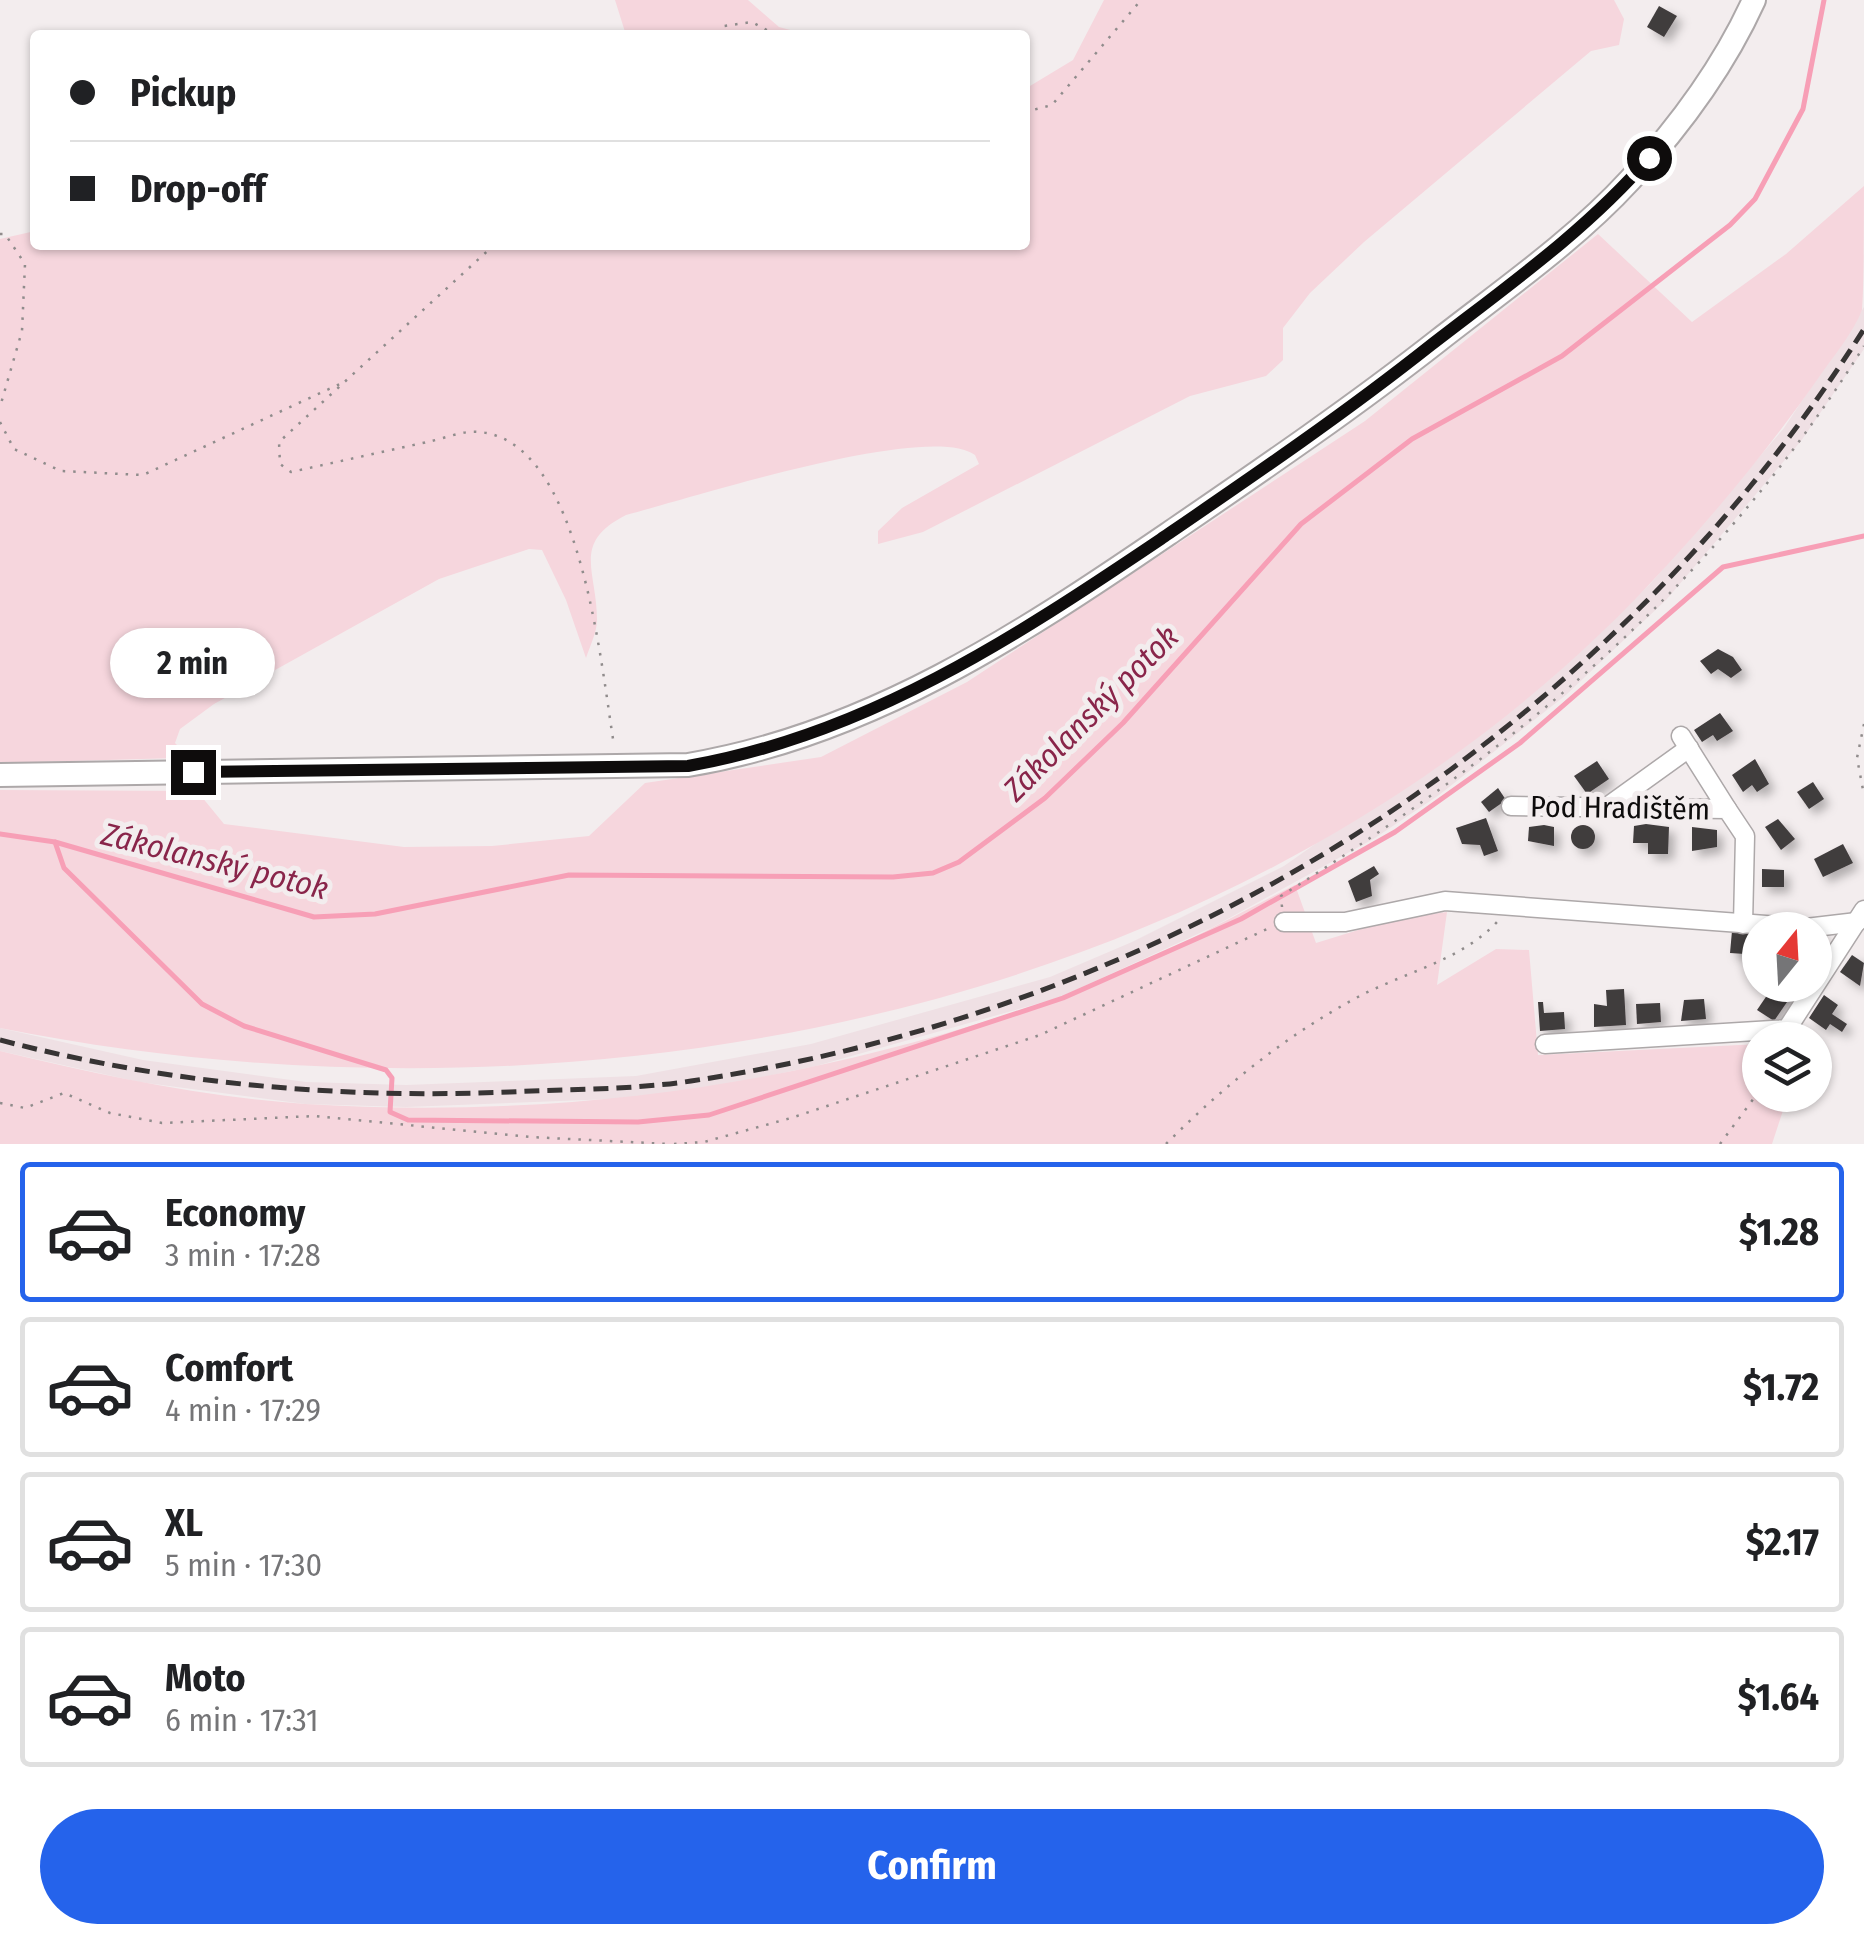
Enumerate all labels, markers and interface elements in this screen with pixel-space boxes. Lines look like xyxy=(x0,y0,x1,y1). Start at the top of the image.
text: Pickup xyxy=(130,70,236,116)
route start xyxy=(1627,136,1672,181)
text: Drop-off xyxy=(130,166,266,212)
water label: Zákolanský potok xyxy=(995,617,1187,809)
callout: 2 min xyxy=(110,627,276,697)
text: 2 min xyxy=(157,644,228,682)
route end xyxy=(171,750,216,795)
street label: Pod Hradištěm xyxy=(1530,788,1710,828)
water label: Zákolanský potok xyxy=(97,814,332,908)
north arrow xyxy=(1742,912,1832,1002)
map controls xyxy=(1742,912,1832,1112)
button: layers xyxy=(1742,1022,1832,1112)
icon: car xyxy=(45,1187,135,1277)
text: Economy xyxy=(165,1190,305,1236)
text: $1.28 xyxy=(1739,1209,1819,1255)
text: 3 min · 17:28 xyxy=(165,1236,321,1274)
icon: car xyxy=(45,1342,135,1432)
text: Comfort xyxy=(165,1345,293,1391)
text: $1.72 xyxy=(1743,1364,1819,1410)
text: 4 min · 17:29 xyxy=(165,1391,321,1429)
icon: car xyxy=(45,1497,135,1587)
text: XL xyxy=(165,1500,203,1546)
text: $2.17 xyxy=(1746,1519,1819,1565)
text: 5 min · 17:30 xyxy=(165,1546,322,1584)
icon: car xyxy=(45,1652,135,1742)
text: Moto xyxy=(165,1655,246,1701)
text: $1.64 xyxy=(1738,1674,1819,1720)
text: 6 min · 17:31 xyxy=(165,1701,318,1739)
button: Confirm xyxy=(40,1809,1824,1924)

